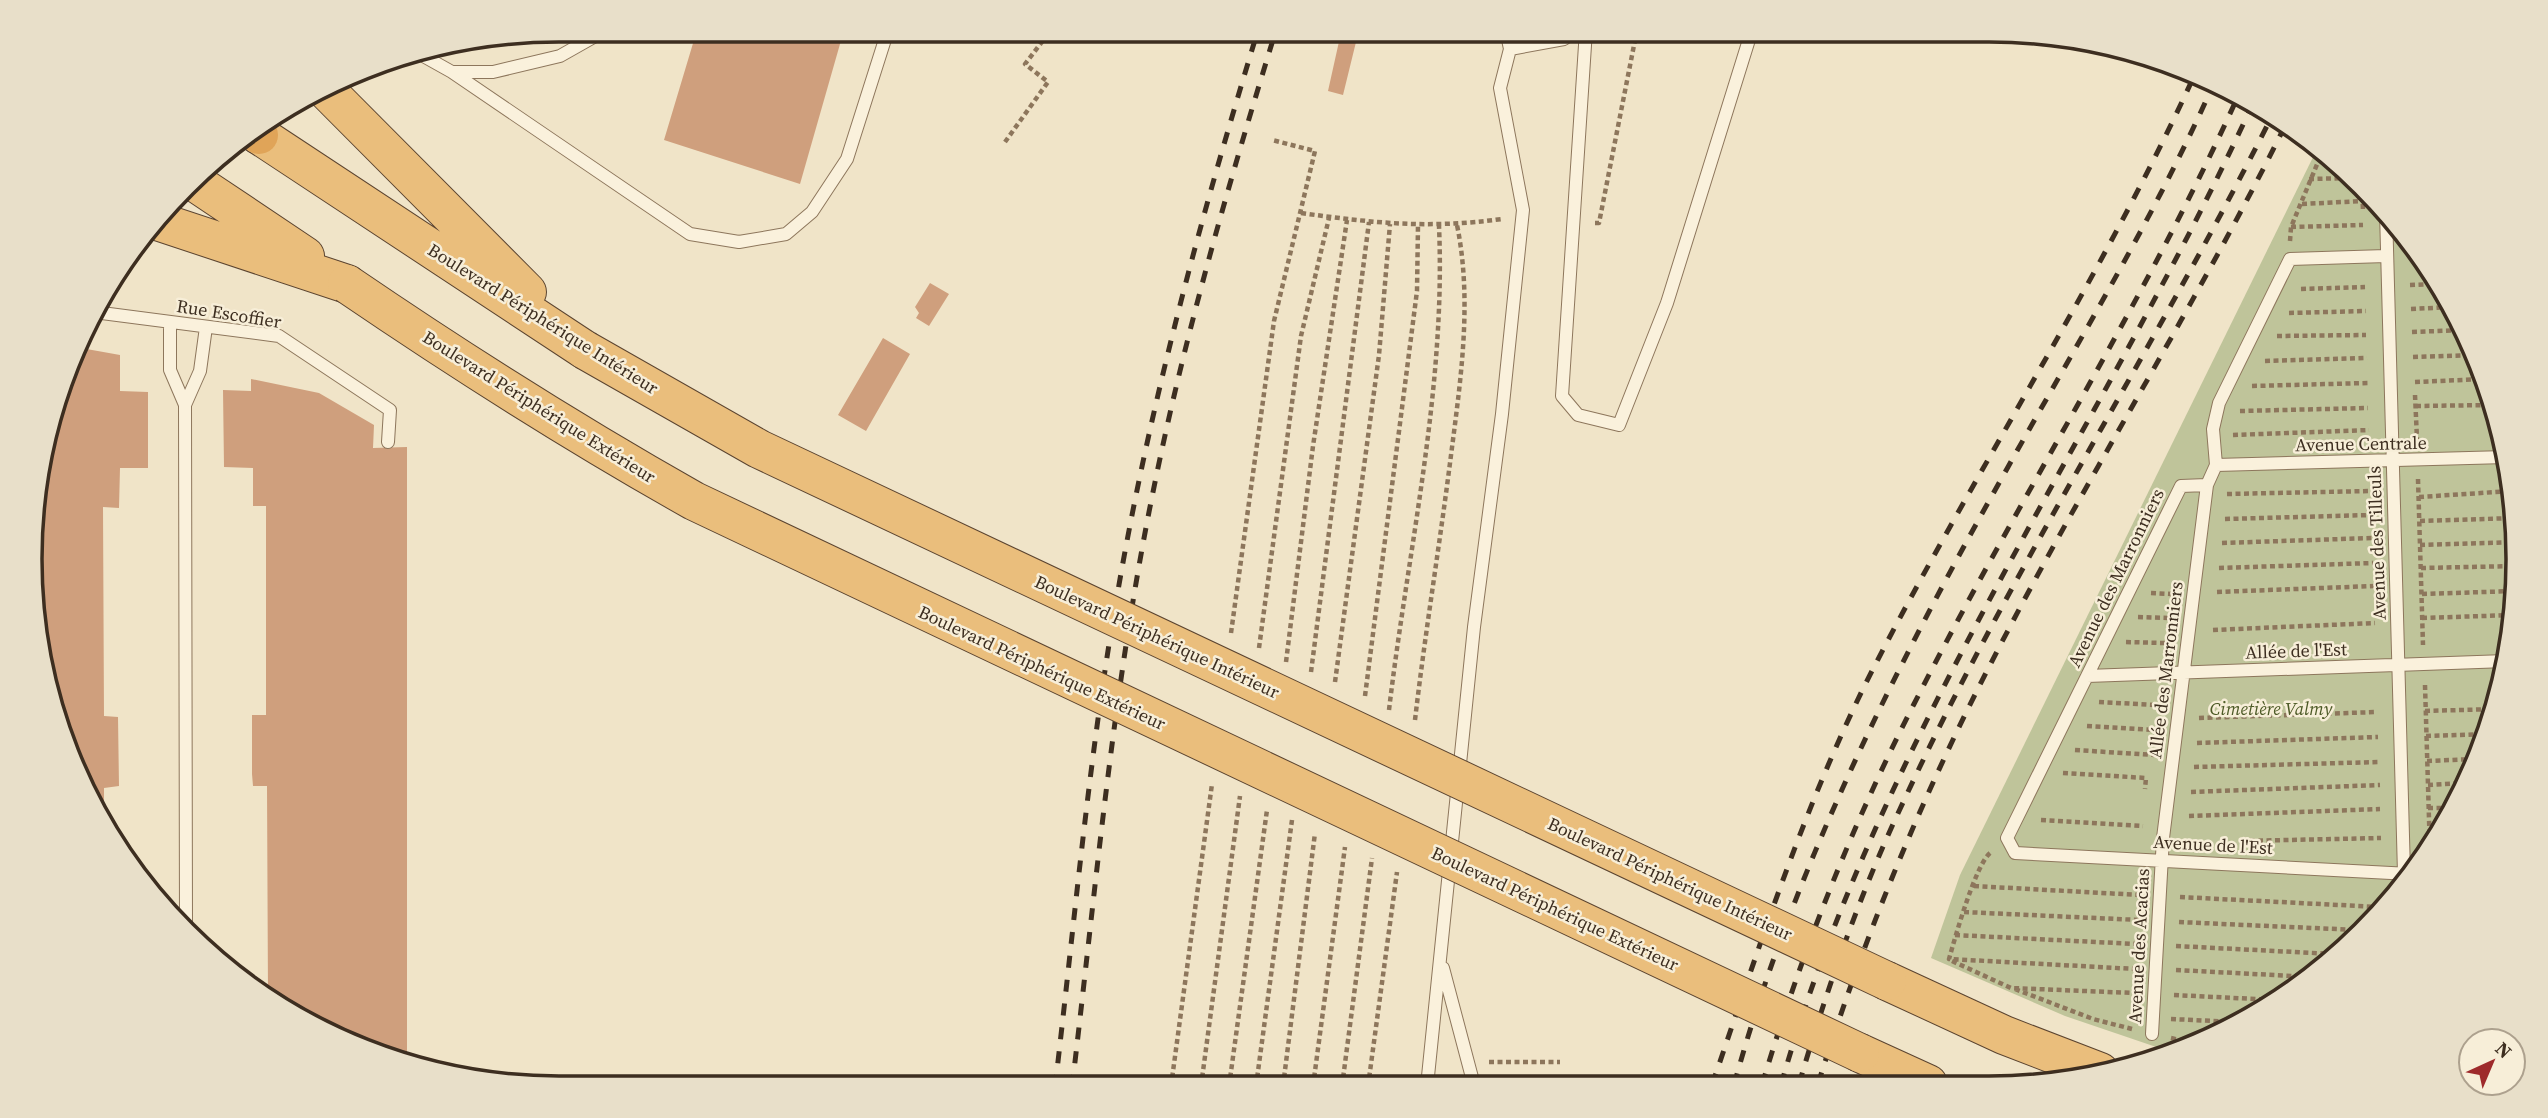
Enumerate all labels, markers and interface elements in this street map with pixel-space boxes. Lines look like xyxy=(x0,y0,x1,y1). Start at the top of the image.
street label: Boulevard Périphérique Intérieur xyxy=(423,237,664,400)
street label: Rue Escoffier xyxy=(175,293,284,334)
street label: Boulevard Périphérique Extérieur xyxy=(418,324,661,489)
street label: Avenue Centrale xyxy=(2295,430,2427,457)
street label: Avenue des Tilleuls xyxy=(2361,465,2392,620)
street label: Avenue des Marronniers xyxy=(2061,484,2170,671)
street label: Boulevard Périphérique Intérieur xyxy=(1031,569,1284,705)
street label: Allée des Marronniers xyxy=(2142,580,2189,760)
street label: Boulevard Périphérique Extérieur xyxy=(914,599,1170,736)
street label: Allée de l'Est xyxy=(2245,636,2347,665)
park label: Cimetière Valmy xyxy=(2210,696,2333,721)
street label: Boulevard Périphérique Intérieur xyxy=(1544,811,1797,947)
street label: Avenue de l'Est xyxy=(2153,829,2274,860)
street label: Boulevard Périphérique Extérieur xyxy=(1427,840,1683,977)
street label: Avenue des Acacias xyxy=(2122,868,2155,1024)
north arrow xyxy=(2457,1027,2527,1097)
text: N xyxy=(2490,1036,2518,1064)

